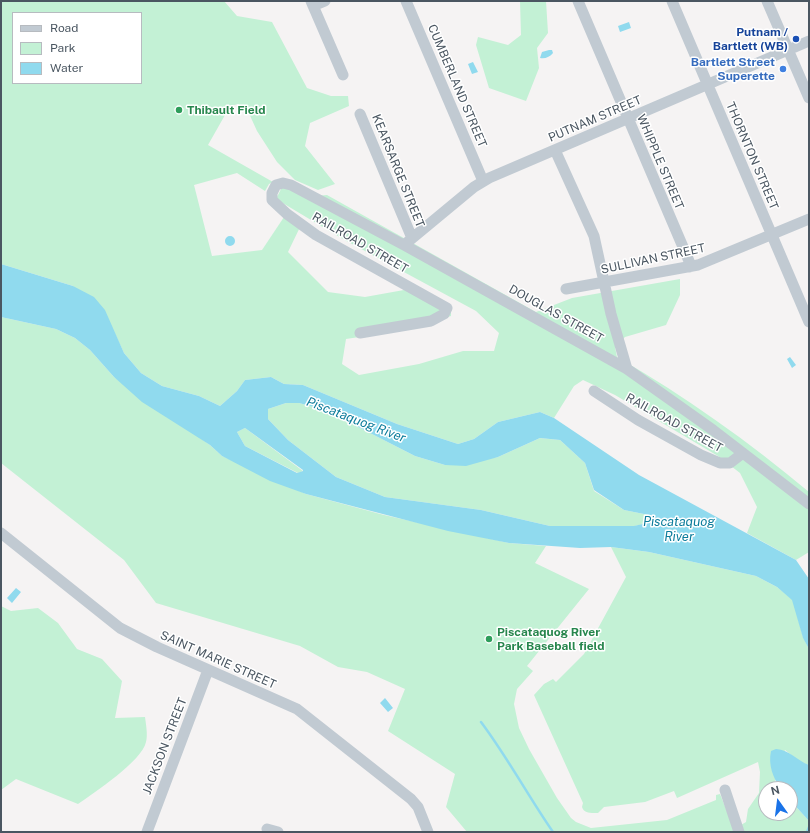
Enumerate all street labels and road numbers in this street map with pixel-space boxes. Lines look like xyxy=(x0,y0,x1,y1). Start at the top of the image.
street label: CUMBERLAND STREET xyxy=(425,22,489,150)
street label: PUTNAM STREET xyxy=(546,93,644,145)
street label: THORNTON STREET xyxy=(723,100,781,212)
street label: KEARSARGE STREET xyxy=(369,112,427,230)
street label: WHIPPLE STREET xyxy=(633,112,687,212)
street label: RAILROAD STREET xyxy=(309,210,411,276)
street label: SULLIVAN STREET xyxy=(600,241,706,277)
street label: DOUGLAS STREET xyxy=(506,282,606,346)
street label: RAILROAD STREET xyxy=(623,390,725,456)
street label: SAINT MARIE STREET xyxy=(158,628,278,692)
street label: JACKSON STREET xyxy=(140,696,190,796)

